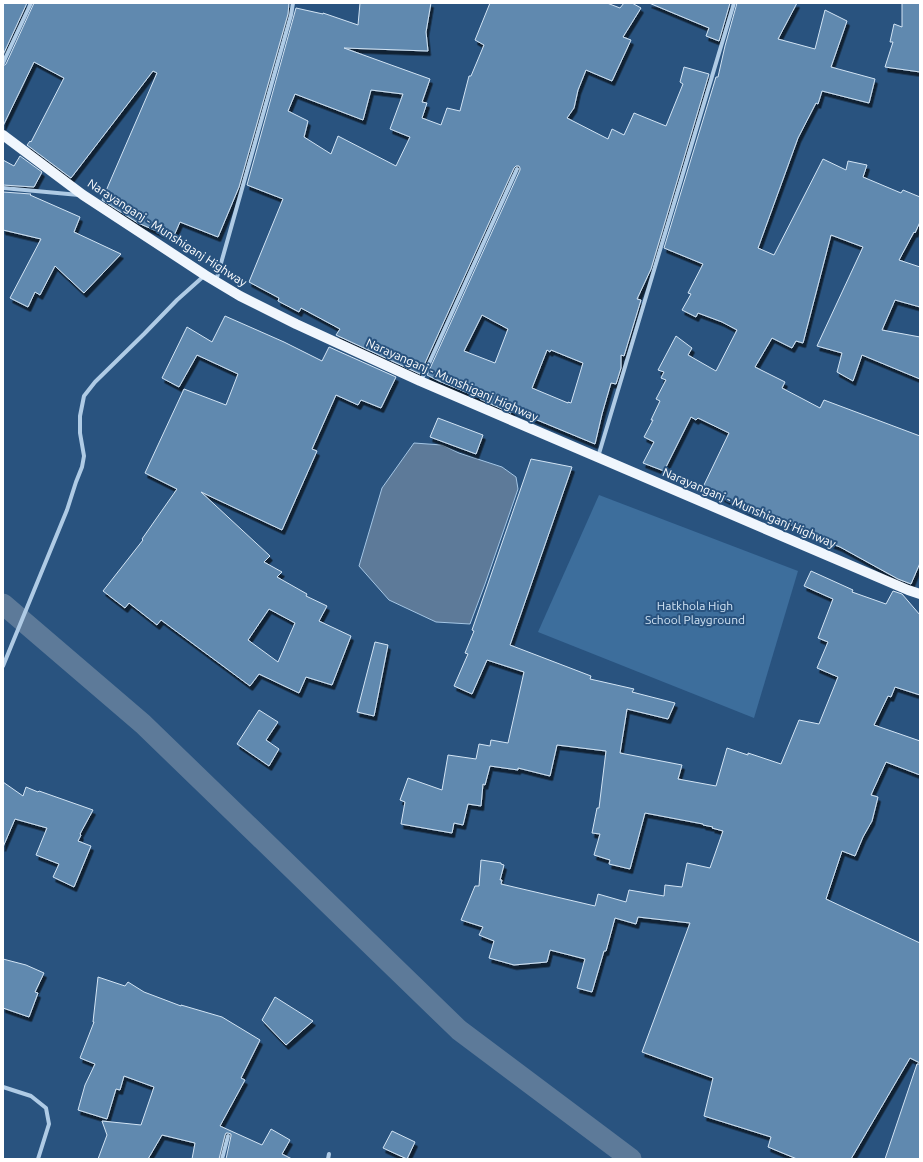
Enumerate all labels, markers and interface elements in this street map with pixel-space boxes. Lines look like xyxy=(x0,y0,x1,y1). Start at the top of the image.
street label: Narayanganj - Munshiganj Highway xyxy=(85,176,249,289)
street label: Narayanganj - Munshiganj Highway xyxy=(364,336,540,424)
street label: Narayanganj - Munshiganj Highway xyxy=(661,465,838,550)
park label: Hatkhola High School Playground xyxy=(645,599,745,626)

